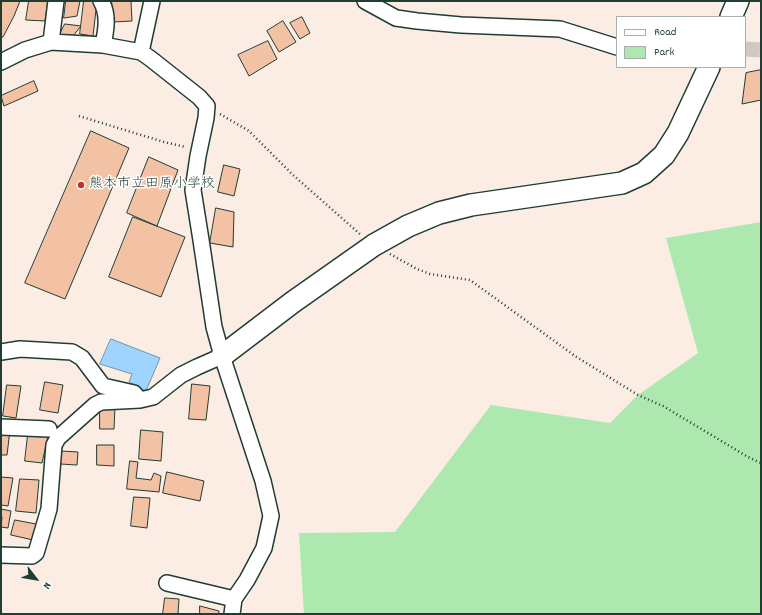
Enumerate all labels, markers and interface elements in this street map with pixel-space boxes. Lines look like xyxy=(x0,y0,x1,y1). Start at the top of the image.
legend xyxy=(616,16,746,68)
text: Road xyxy=(654,24,676,41)
text: Park xyxy=(654,44,674,61)
place label: 熊本市立田原小学校 xyxy=(89,177,215,193)
marker: 熊本市立田原小学校 xyxy=(76,180,86,190)
north arrow xyxy=(16,559,56,599)
text: N xyxy=(38,579,55,592)

